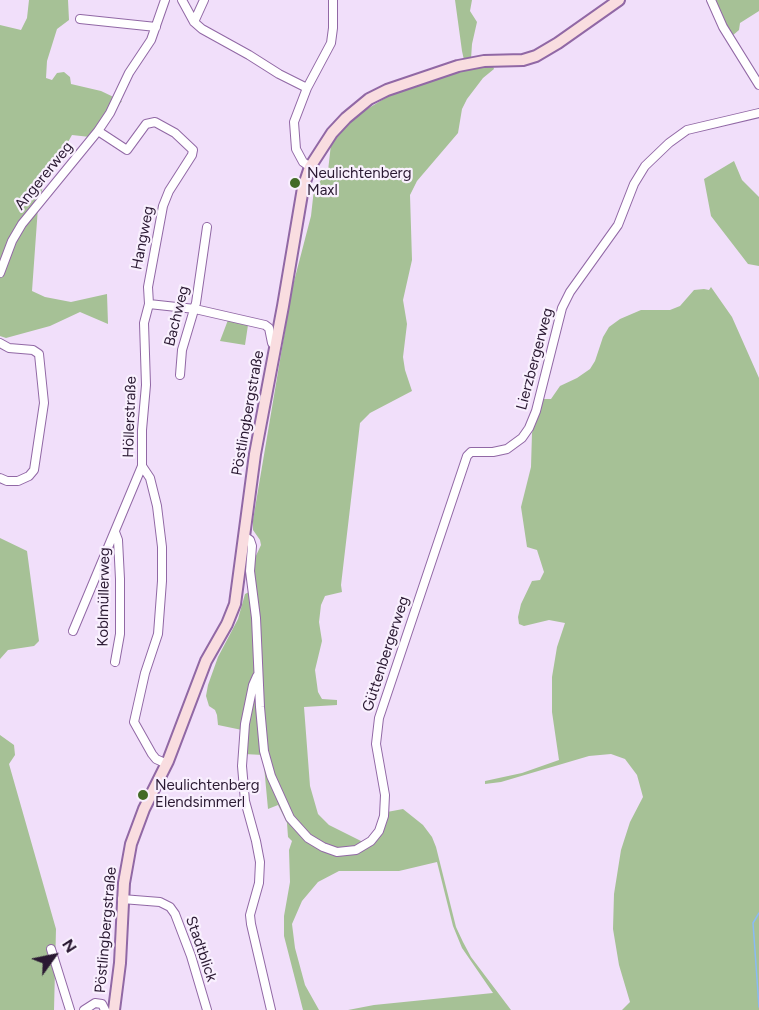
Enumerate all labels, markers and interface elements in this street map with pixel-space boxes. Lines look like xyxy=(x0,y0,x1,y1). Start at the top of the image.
street label: Angererweg xyxy=(11,138,77,214)
place label: Neulichtenberg Maxl xyxy=(307,165,411,200)
marker: Neulichtenberg Maxl xyxy=(288,176,302,190)
street label: Hangweg xyxy=(128,205,158,271)
street label: Bachweg xyxy=(161,284,193,348)
street label: Lierzbergerweg xyxy=(513,306,557,412)
street label: Pöstlingbergstraße xyxy=(228,349,268,477)
street label: Höllerstraße xyxy=(120,376,140,458)
street label: Koblmüllerweg xyxy=(94,547,114,647)
street label: Güttenbergerweg xyxy=(359,594,413,714)
place label: Neulichtenberg Elendsimmerl xyxy=(155,777,259,812)
marker: Neulichtenberg Elendsimmerl xyxy=(136,788,150,802)
street label: Pöstlingbergstraße xyxy=(92,866,120,994)
street label: Stadtblick xyxy=(181,914,221,984)
north arrow xyxy=(24,926,84,986)
text: N xyxy=(58,936,81,956)

